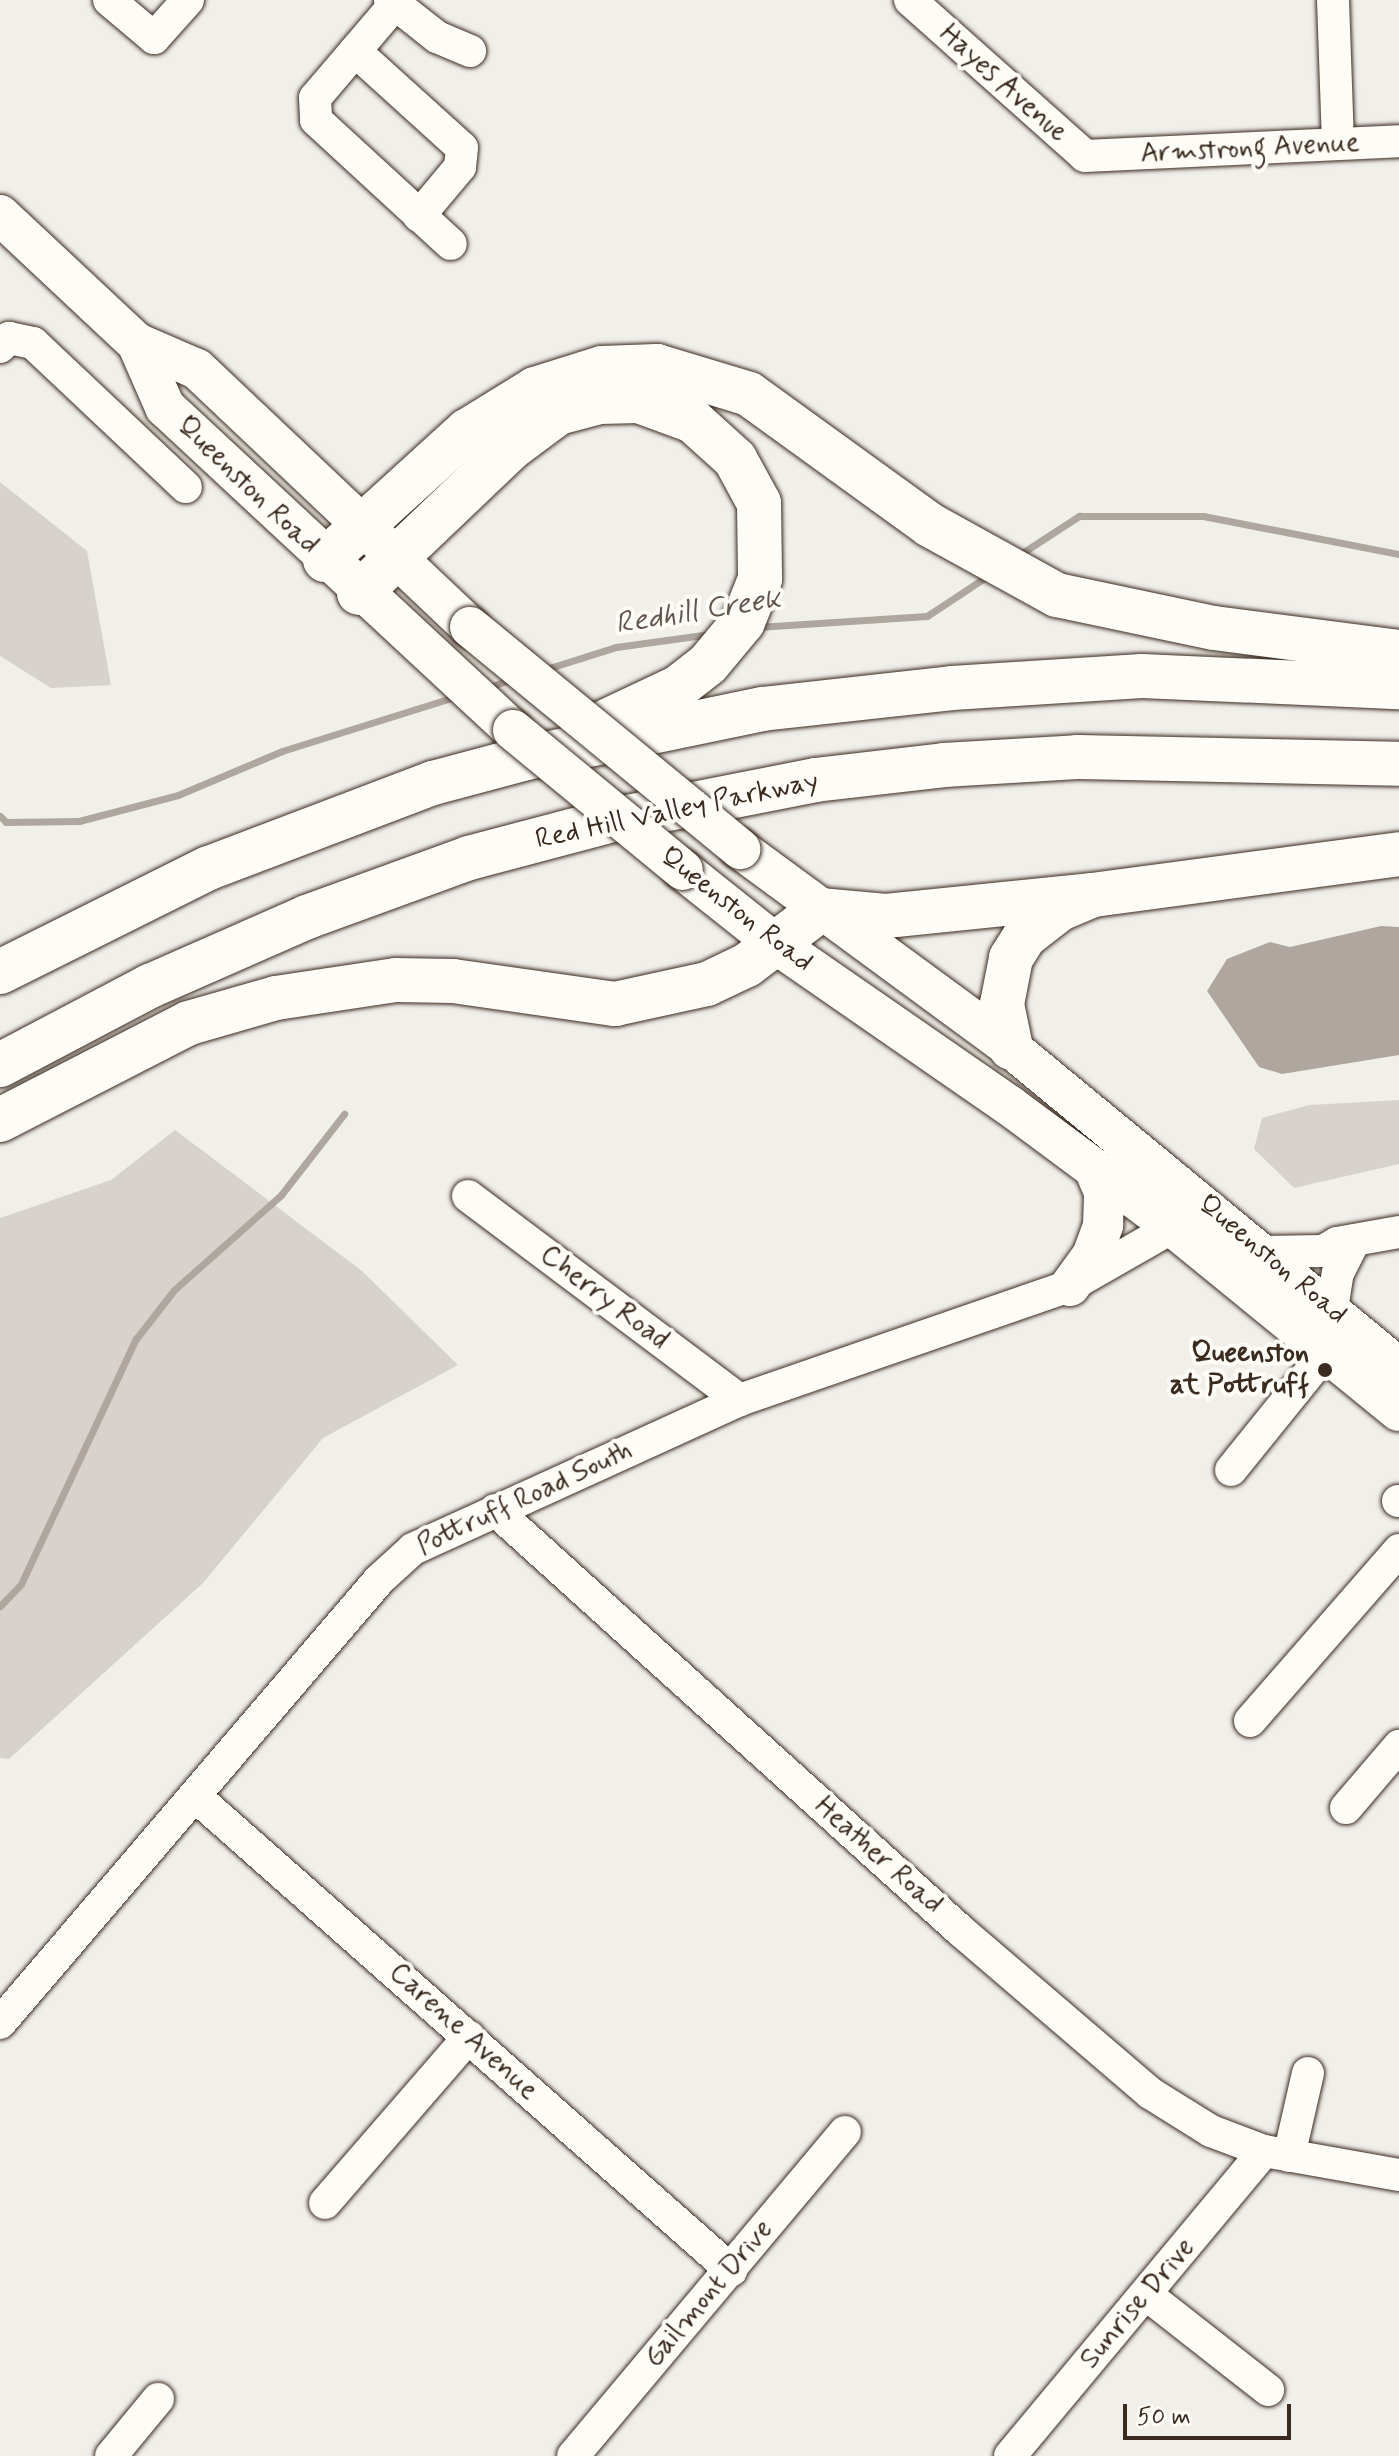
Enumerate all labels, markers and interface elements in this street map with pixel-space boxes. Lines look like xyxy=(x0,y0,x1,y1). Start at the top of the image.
street label: Hayes Avenue xyxy=(930,16,1076,152)
street label: Armstrong Avenue xyxy=(1139,126,1361,172)
street label: Queenston Road xyxy=(170,411,324,561)
water label: Redhill Creek xyxy=(613,581,783,643)
street label: Red Hill Valley Parkway xyxy=(538,766,816,856)
street label: Queenston Road xyxy=(654,841,818,979)
street label: Queenston Road xyxy=(1192,1189,1352,1331)
street label: Cherry Road xyxy=(534,1239,674,1357)
place label: Queenston at Pottruff xyxy=(1172,1337,1309,1403)
marker: Queenston at Pottruff xyxy=(1316,1361,1334,1379)
street label: Pottruff Road South xyxy=(413,1435,637,1563)
street label: Heather Road xyxy=(808,1791,948,1921)
street label: Carene Avenue xyxy=(382,1956,544,2108)
street label: Gailmont Drive xyxy=(638,2214,780,2374)
street label: Sunrise Drive xyxy=(1074,2232,1202,2376)
scale bar xyxy=(1127,2388,1295,2438)
text: 50 m xyxy=(1137,2402,1191,2433)

